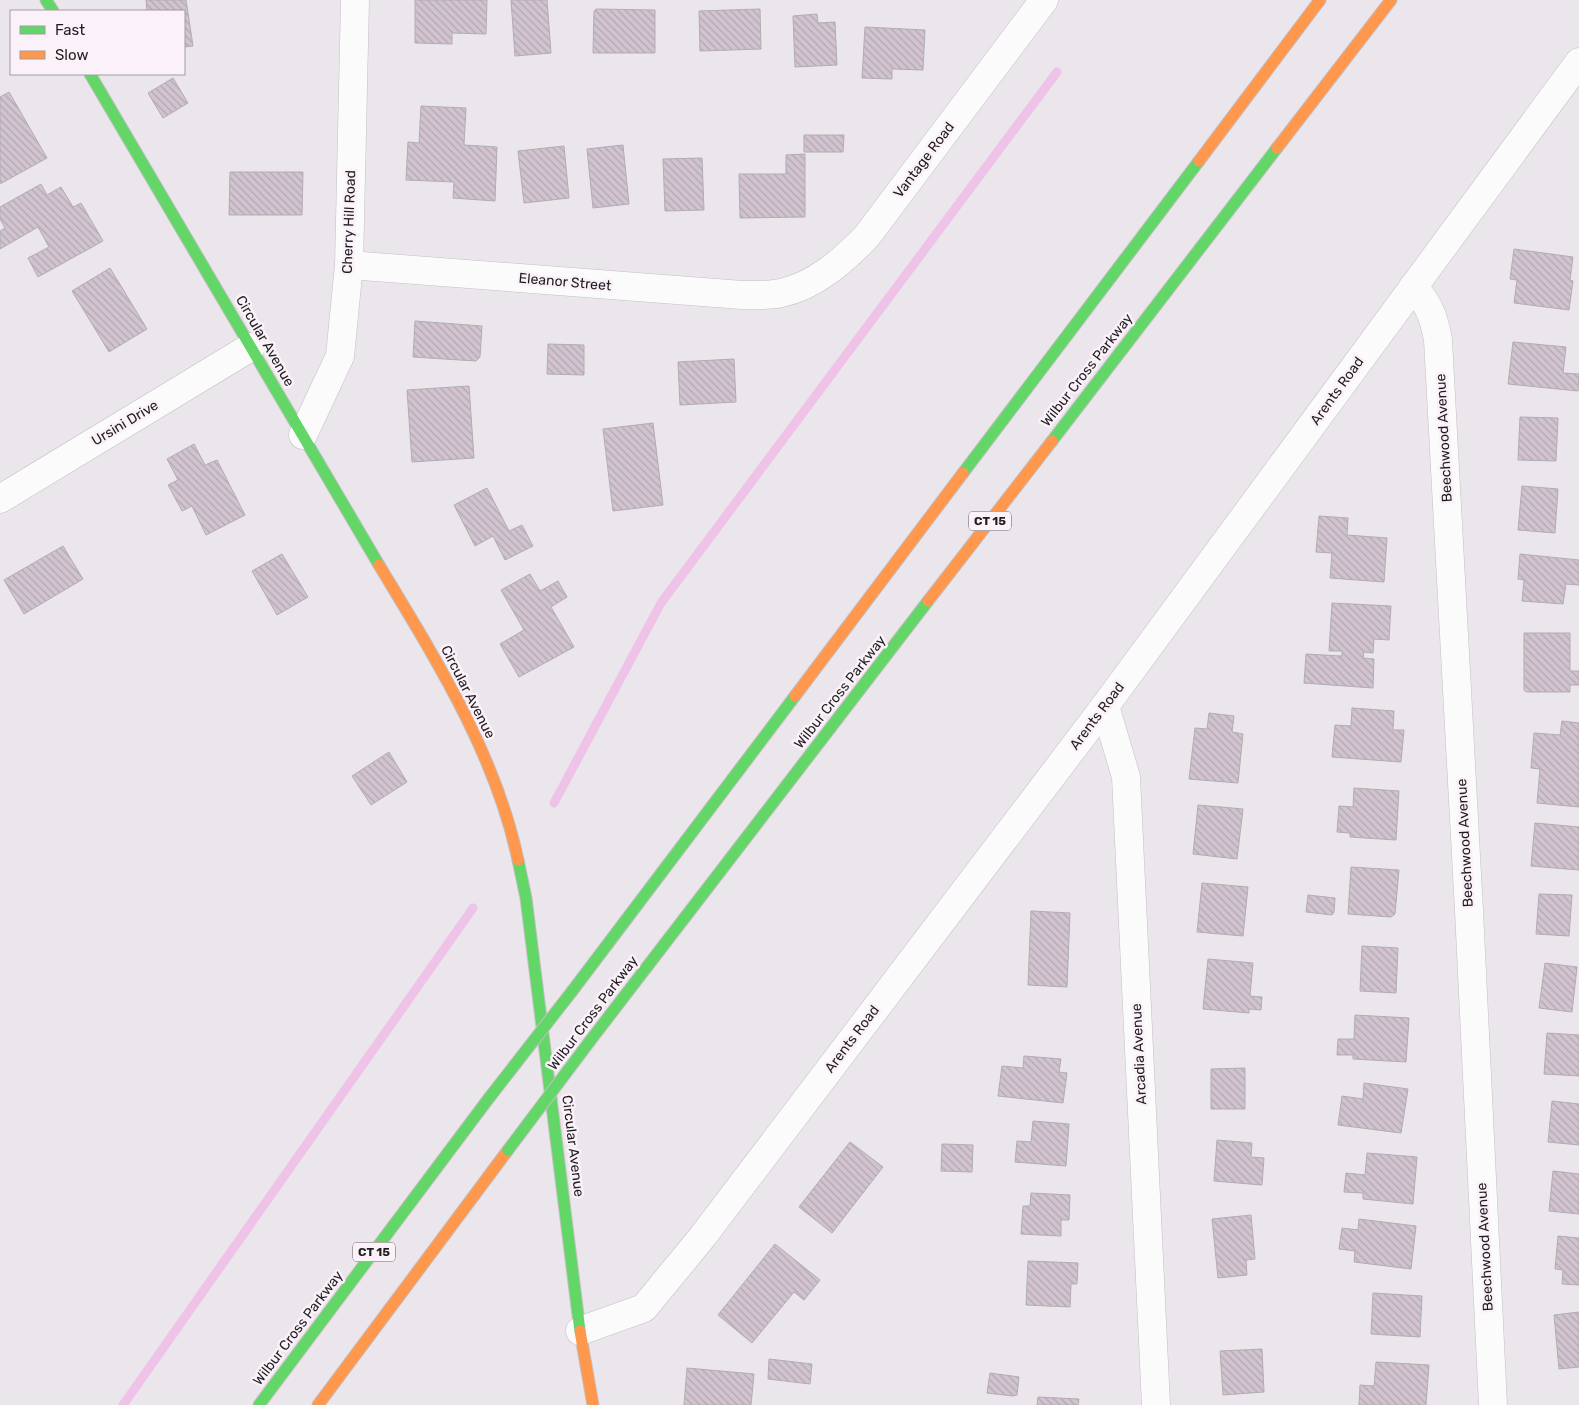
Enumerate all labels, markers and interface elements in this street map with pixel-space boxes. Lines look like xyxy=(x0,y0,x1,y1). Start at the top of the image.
legend xyxy=(10,10,185,75)
text: Fast xyxy=(55,21,85,39)
text: Slow xyxy=(55,46,88,64)
street label: Vantage Road xyxy=(890,119,958,201)
street label: Cherry Hill Road xyxy=(339,170,359,274)
street label: Eleanor Street xyxy=(518,269,613,295)
street label: Circular Avenue xyxy=(232,292,298,390)
street label: Wilbur Cross Parkway xyxy=(1038,310,1137,430)
street label: Arents Road xyxy=(1307,354,1367,428)
street label: Beechwood Avenue xyxy=(1432,373,1456,503)
street label: Ursini Drive xyxy=(89,396,162,450)
road number: CT 15 xyxy=(969,512,1011,530)
street label: Wilbur Cross Parkway xyxy=(791,632,890,752)
street label: Circular Avenue xyxy=(437,643,499,742)
street label: Arents Road xyxy=(1066,679,1128,753)
street label: Beechwood Avenue xyxy=(1453,778,1477,908)
street label: Wilbur Cross Parkway xyxy=(544,952,642,1074)
street label: Arents Road xyxy=(821,1002,883,1076)
street label: Arcadia Avenue xyxy=(1128,1003,1150,1105)
street label: Circular Avenue xyxy=(558,1094,588,1198)
street label: Beechwood Avenue xyxy=(1473,1182,1497,1312)
road number: CT 15 xyxy=(353,1242,395,1262)
street label: Wilbur Cross Parkway xyxy=(249,1267,347,1389)

